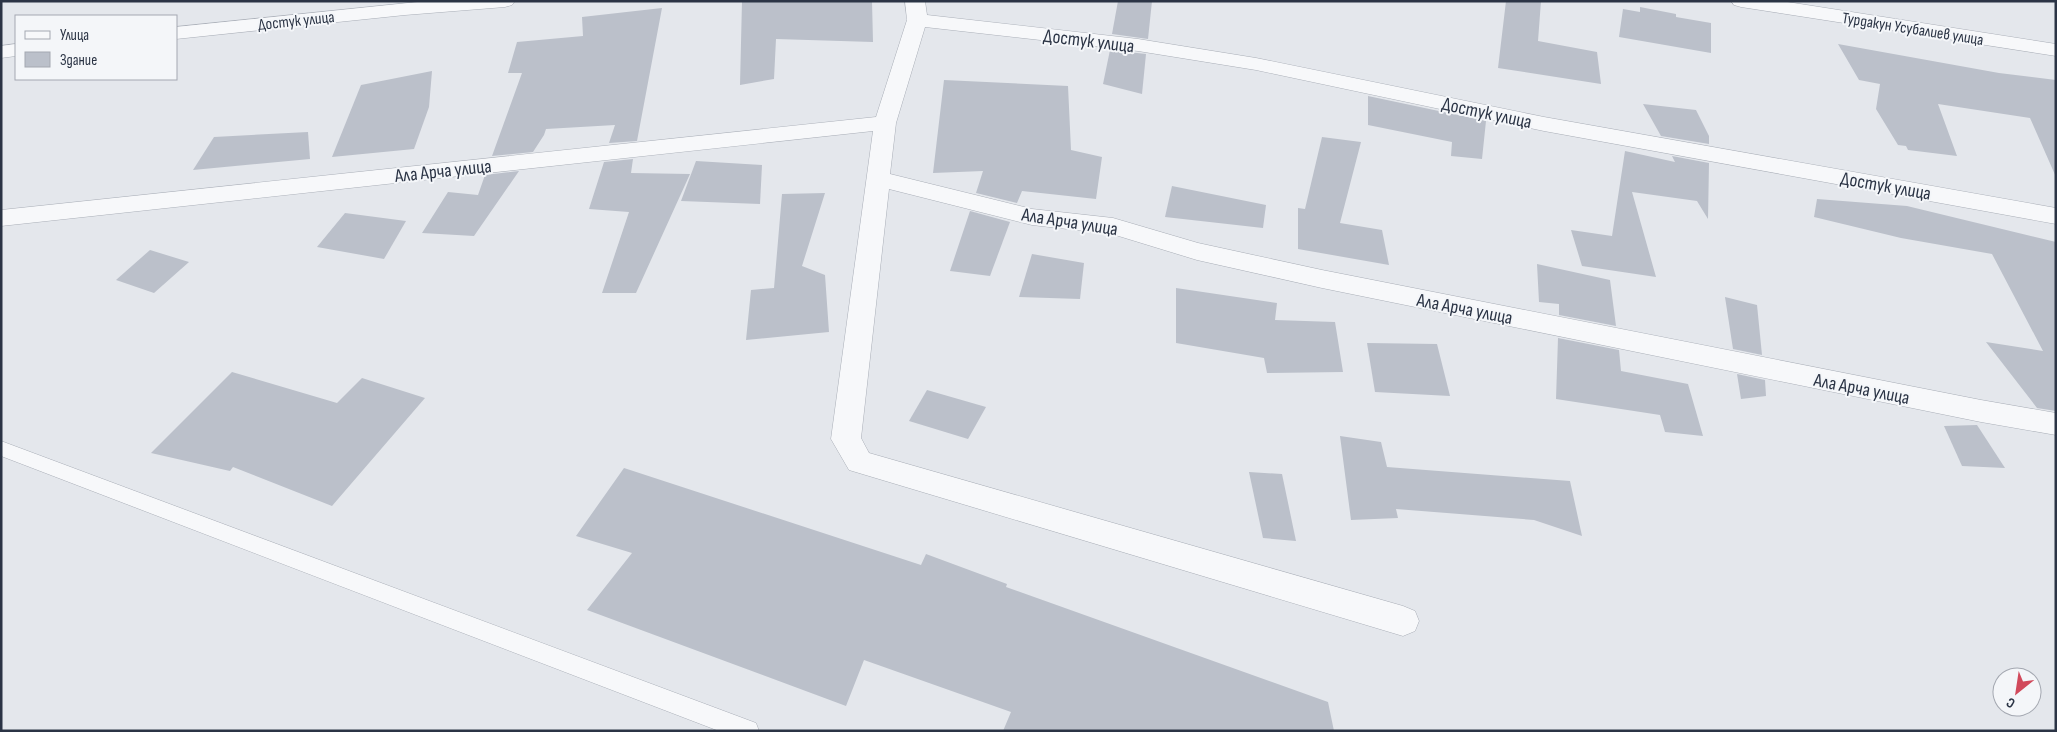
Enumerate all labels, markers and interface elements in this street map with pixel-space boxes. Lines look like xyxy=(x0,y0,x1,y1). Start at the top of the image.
street label: Достук улица xyxy=(257,8,335,35)
street label: Турдакун Усубалиев улица xyxy=(1841,9,1985,50)
legend xyxy=(15,15,178,80)
street label: Достук улица xyxy=(1042,25,1136,58)
text: Улица xyxy=(60,26,89,45)
text: Здание xyxy=(60,51,97,70)
street label: Достук улица xyxy=(1440,93,1534,134)
street label: Ала Арча улица xyxy=(393,155,493,188)
street label: Достук улица xyxy=(1839,167,1933,206)
street label: Ала Арча улица xyxy=(1019,203,1119,241)
street label: Ала Арча улица xyxy=(1414,289,1515,330)
street label: Ала Арча улица xyxy=(1811,369,1912,410)
north arrow xyxy=(1992,667,2042,717)
text: С xyxy=(2003,694,2018,712)

